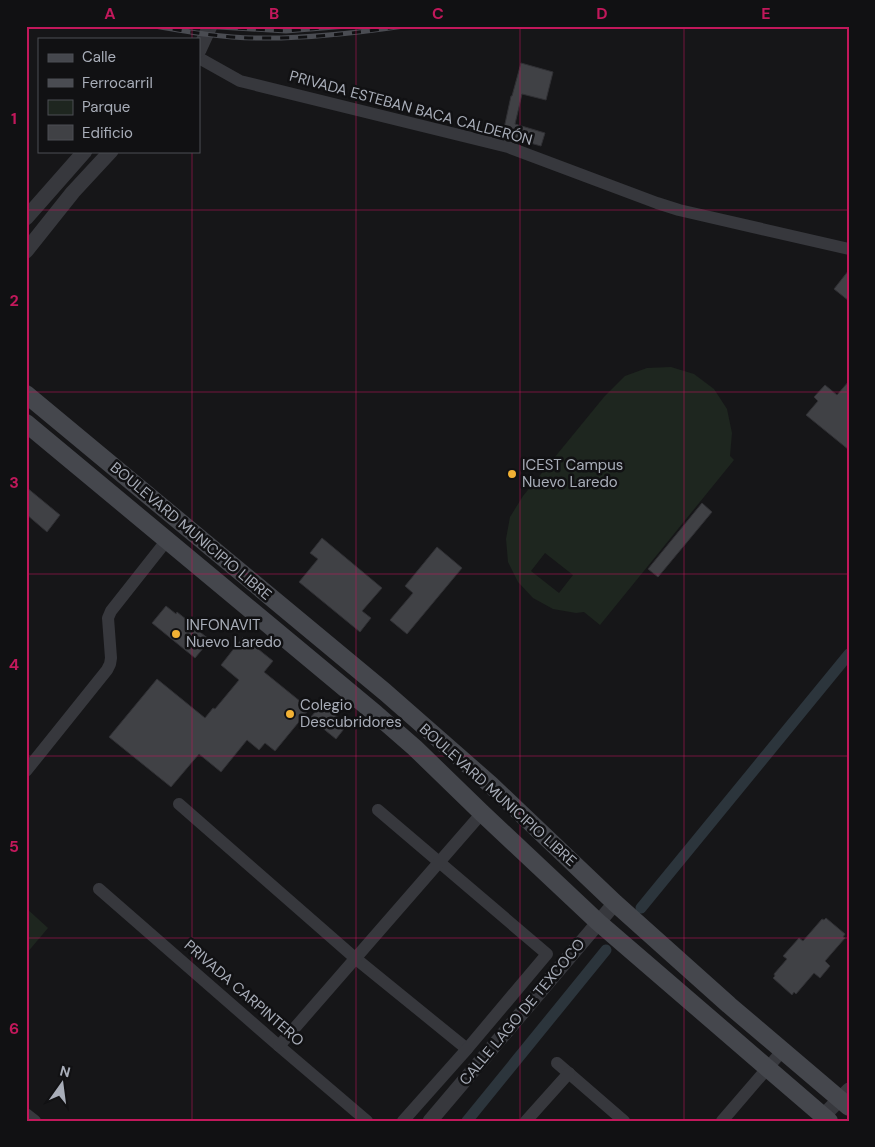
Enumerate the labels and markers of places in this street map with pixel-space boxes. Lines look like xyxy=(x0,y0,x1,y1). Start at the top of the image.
place label: ICEST Campus Nuevo Laredo xyxy=(522,455,623,492)
marker: ICEST Campus Nuevo Laredo xyxy=(506,468,518,480)
place label: INFONAVIT Nuevo Laredo xyxy=(186,615,282,652)
marker: INFONAVIT Nuevo Laredo xyxy=(170,628,182,640)
place label: Colegio Descubridores xyxy=(300,695,402,732)
marker: Colegio Descubridores xyxy=(284,708,296,720)

